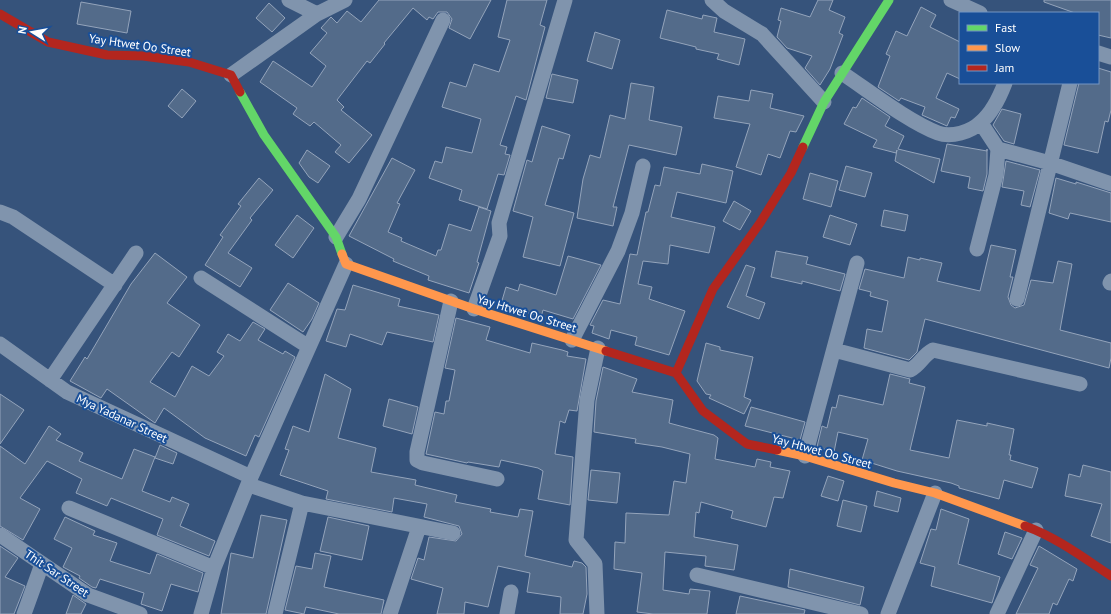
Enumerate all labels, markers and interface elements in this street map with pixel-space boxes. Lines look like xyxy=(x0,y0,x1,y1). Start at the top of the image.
north arrow xyxy=(12,12,52,52)
legend xyxy=(959,12,1099,84)
text: Fast xyxy=(995,20,1016,35)
text: N xyxy=(15,25,30,35)
street label: Yay Htwet Oo Street xyxy=(88,30,192,60)
text: Slow xyxy=(995,40,1020,55)
text: Jam xyxy=(994,60,1014,75)
street label: Yay Htwet Oo Street xyxy=(476,291,578,335)
street label: Mya Yadanar Street xyxy=(74,390,170,446)
street label: Yay Htwet Oo Street xyxy=(770,430,874,472)
street label: Thit Sar Street xyxy=(22,546,92,600)

